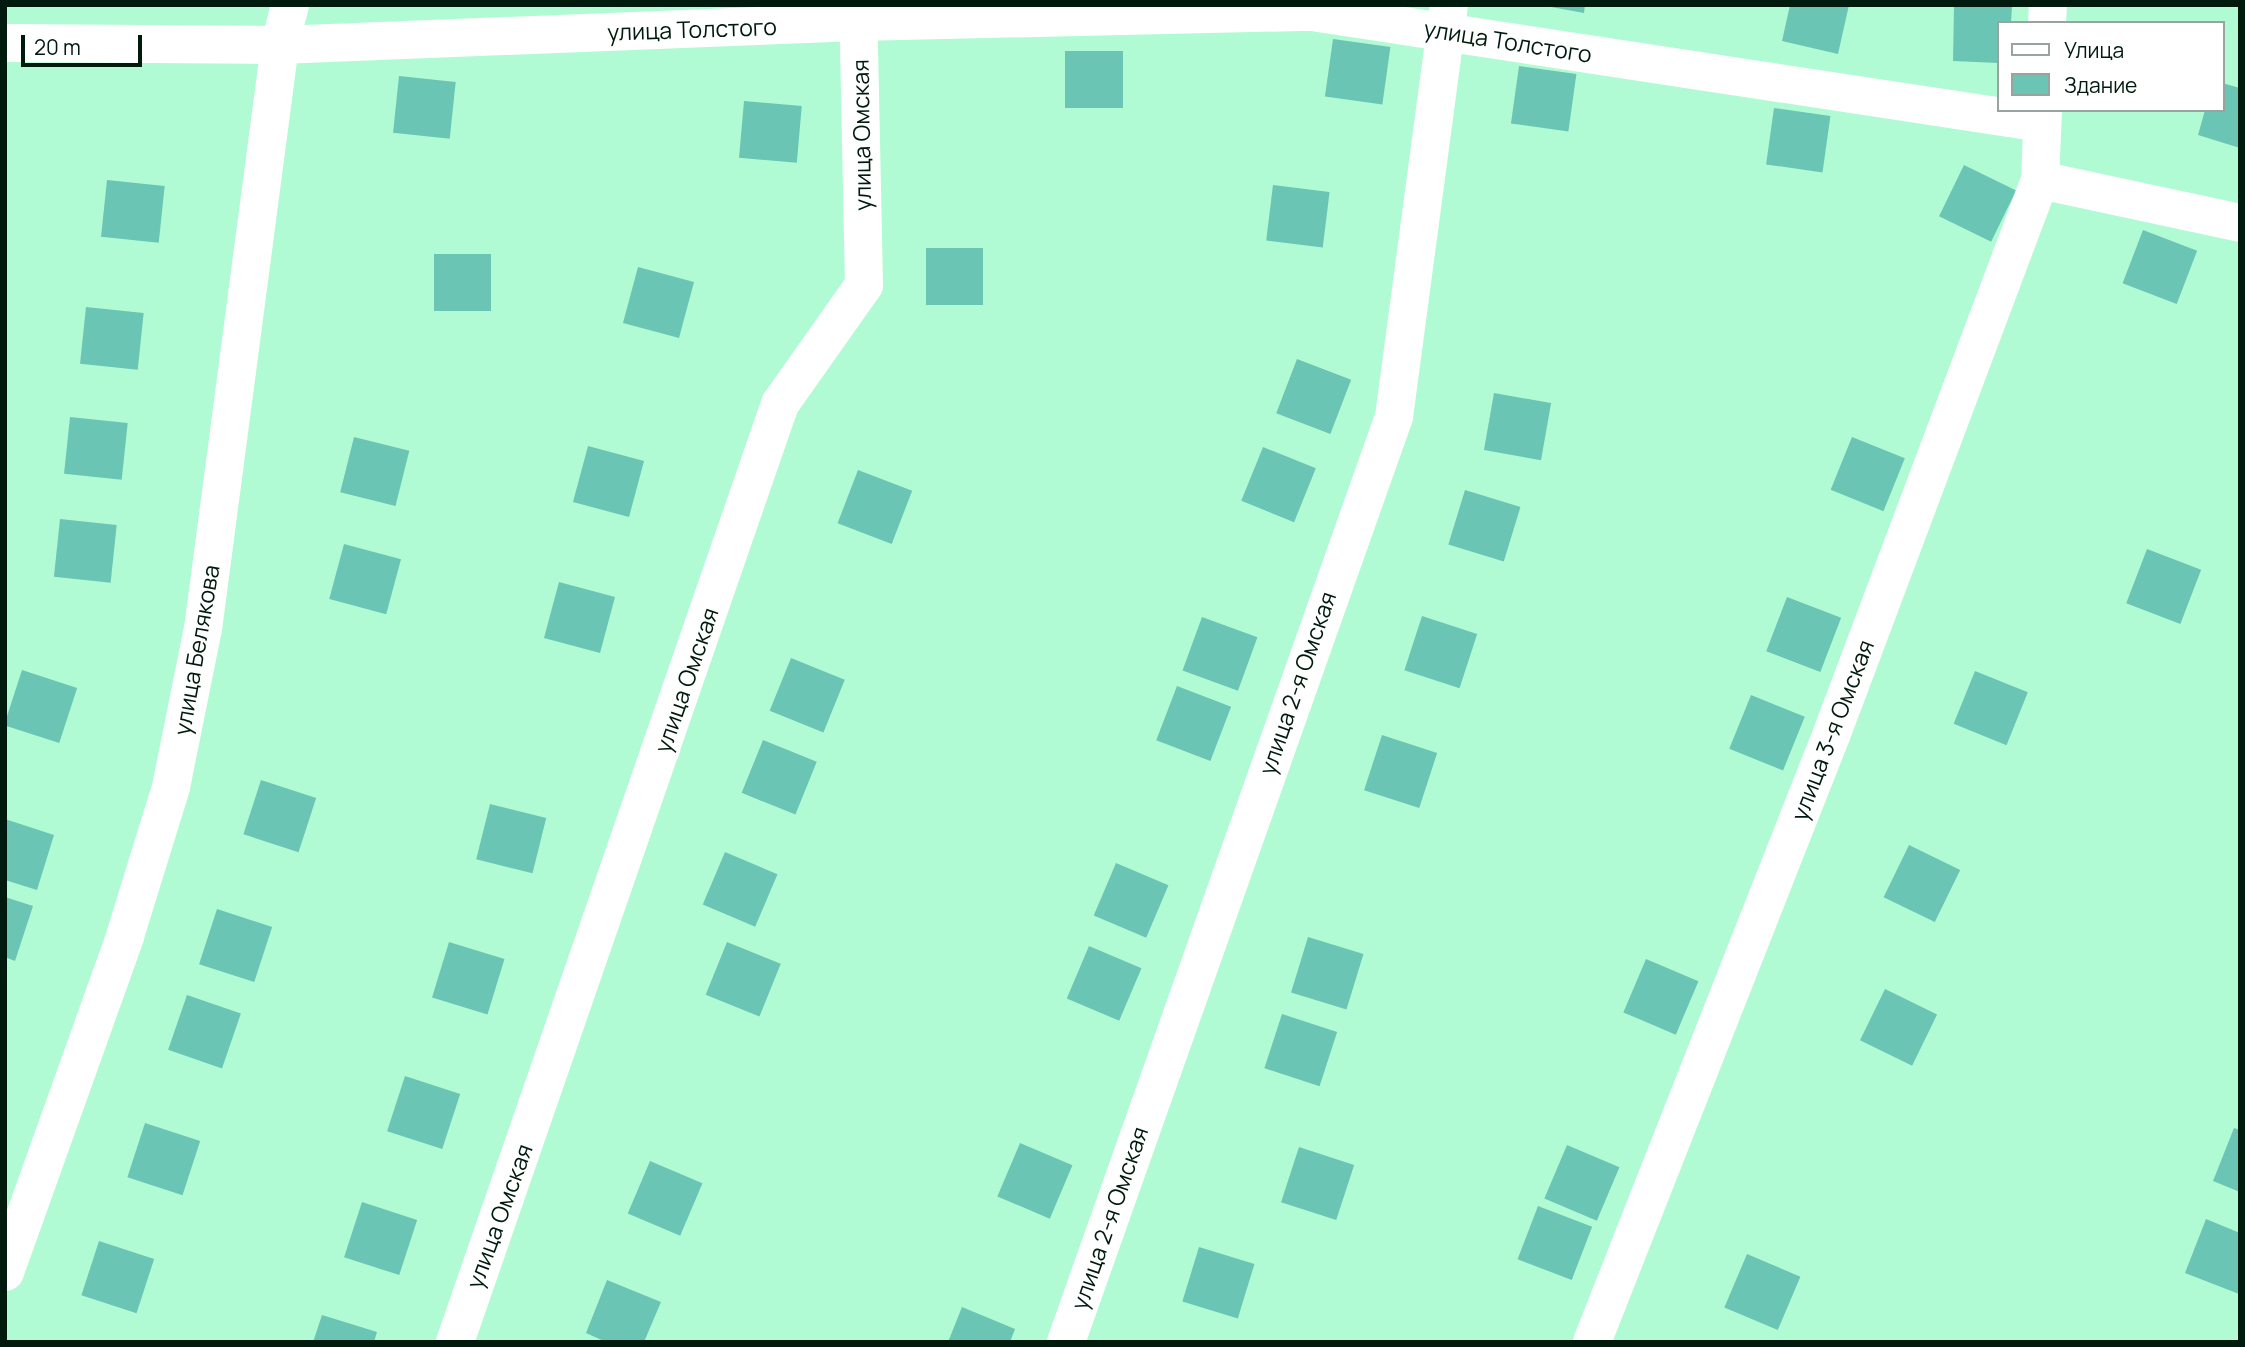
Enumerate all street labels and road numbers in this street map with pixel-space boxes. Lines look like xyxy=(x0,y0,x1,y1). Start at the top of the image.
street label: улица Толстого xyxy=(607,12,777,46)
street label: улица Толстого xyxy=(1422,14,1594,68)
street label: улица Омская xyxy=(846,59,876,211)
street label: улица Белякова xyxy=(167,563,225,737)
street label: улица 2-я Омская xyxy=(1253,588,1341,778)
street label: улица Омская xyxy=(648,604,724,756)
street label: улица 3-я Омская xyxy=(1785,636,1879,824)
street label: улица 2-я Омская xyxy=(1065,1123,1153,1313)
street label: улица Омская xyxy=(460,1140,538,1292)

